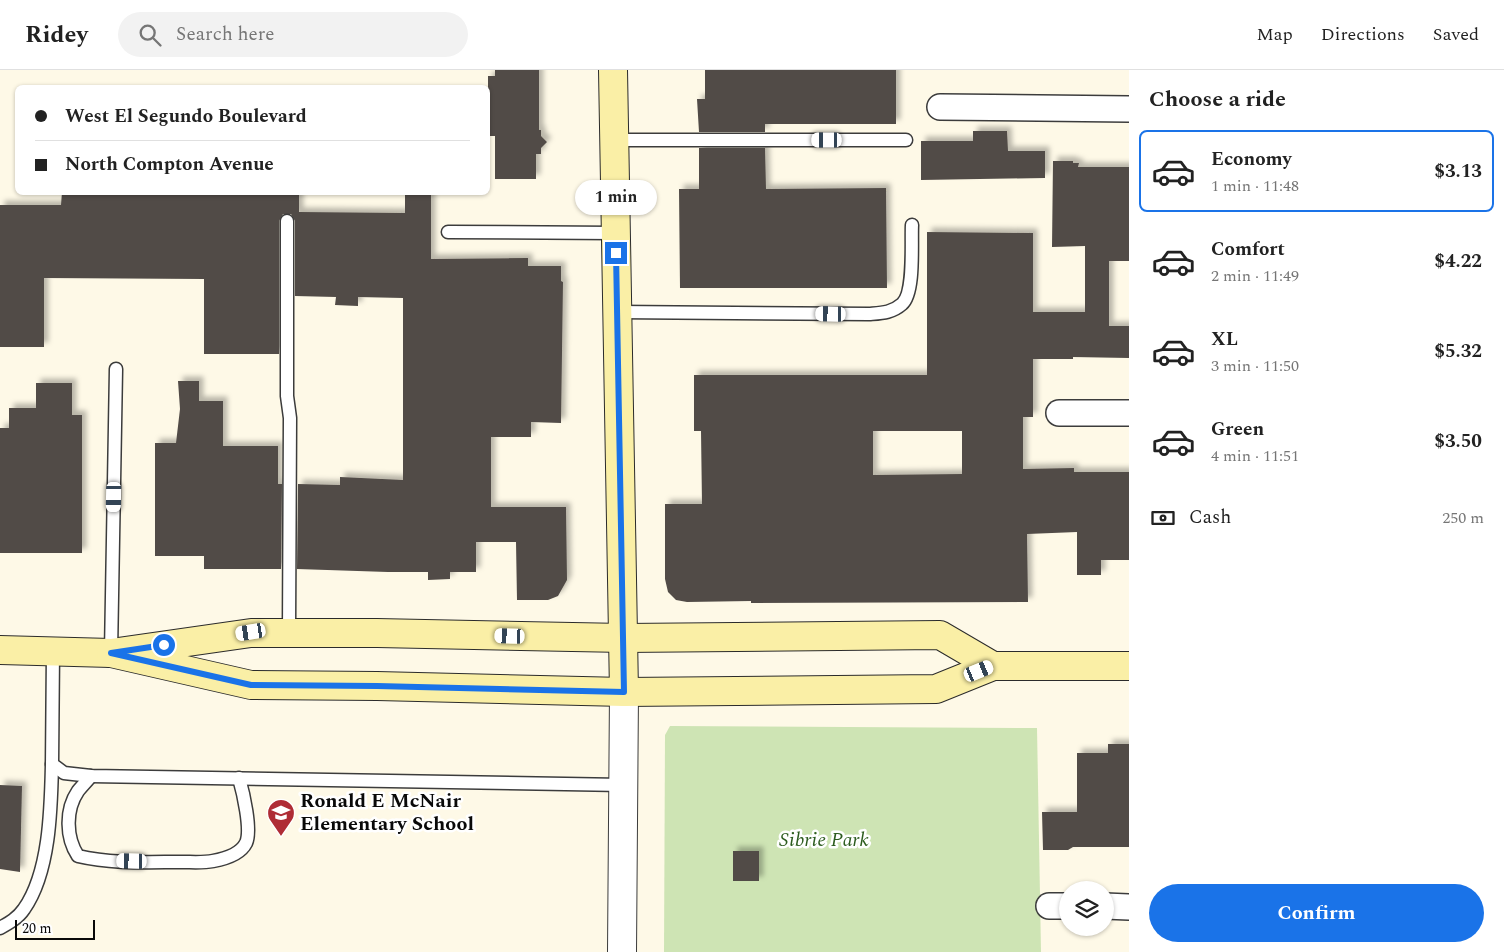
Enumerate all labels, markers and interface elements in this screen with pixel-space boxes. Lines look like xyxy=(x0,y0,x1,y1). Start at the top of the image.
search box xyxy=(118,12,468,57)
text: Ridey xyxy=(25,17,88,53)
text: Search here xyxy=(176,20,275,49)
icon: search xyxy=(136,21,164,49)
text: Map xyxy=(1257,21,1293,48)
text: Directions xyxy=(1321,21,1405,48)
text: Saved xyxy=(1433,21,1479,48)
text: Choose a ride xyxy=(1149,83,1286,116)
text: West El Segundo Boulevard xyxy=(65,102,307,131)
car xyxy=(812,133,842,148)
text: Economy xyxy=(1211,145,1292,174)
icon: car xyxy=(1151,149,1196,194)
text: North Compton Avenue xyxy=(65,150,274,179)
text: $3.13 xyxy=(1434,157,1482,186)
text: 1 min · 11:48 xyxy=(1211,174,1299,198)
callout: 1 min xyxy=(575,180,657,216)
text: 1 min xyxy=(595,185,637,209)
text: Comfort xyxy=(1211,235,1285,264)
icon: car xyxy=(1151,239,1196,284)
route end xyxy=(605,242,627,264)
text: $4.22 xyxy=(1434,247,1482,276)
text: 2 min · 11:49 xyxy=(1211,264,1299,288)
car xyxy=(815,306,846,322)
text: XL xyxy=(1211,325,1238,354)
icon: car xyxy=(1151,329,1196,374)
text: $5.32 xyxy=(1434,337,1482,366)
text: 3 min · 11:50 xyxy=(1211,354,1299,378)
text: Green xyxy=(1211,415,1264,444)
icon: car xyxy=(1151,419,1196,464)
text: $3.50 xyxy=(1434,427,1482,456)
text: 4 min · 11:51 xyxy=(1211,444,1299,468)
car xyxy=(106,482,121,512)
text: Cash xyxy=(1189,503,1231,532)
icon: cash xyxy=(1149,504,1177,532)
text: 250 m xyxy=(1442,506,1484,530)
car xyxy=(235,622,266,642)
car xyxy=(494,628,525,644)
route start xyxy=(153,634,175,656)
car xyxy=(962,658,995,684)
place label: Ronald E McNair Elementary School xyxy=(300,786,474,839)
school or university icon: Ronald E McNair Elementary School xyxy=(266,798,296,837)
park label: Sibrie Park xyxy=(779,825,869,855)
car xyxy=(116,853,147,869)
map controls xyxy=(1059,881,1114,936)
button: layers xyxy=(1059,881,1114,936)
button: Confirm xyxy=(1149,884,1484,942)
scale bar xyxy=(15,917,95,940)
text: 20 m xyxy=(22,918,52,939)

